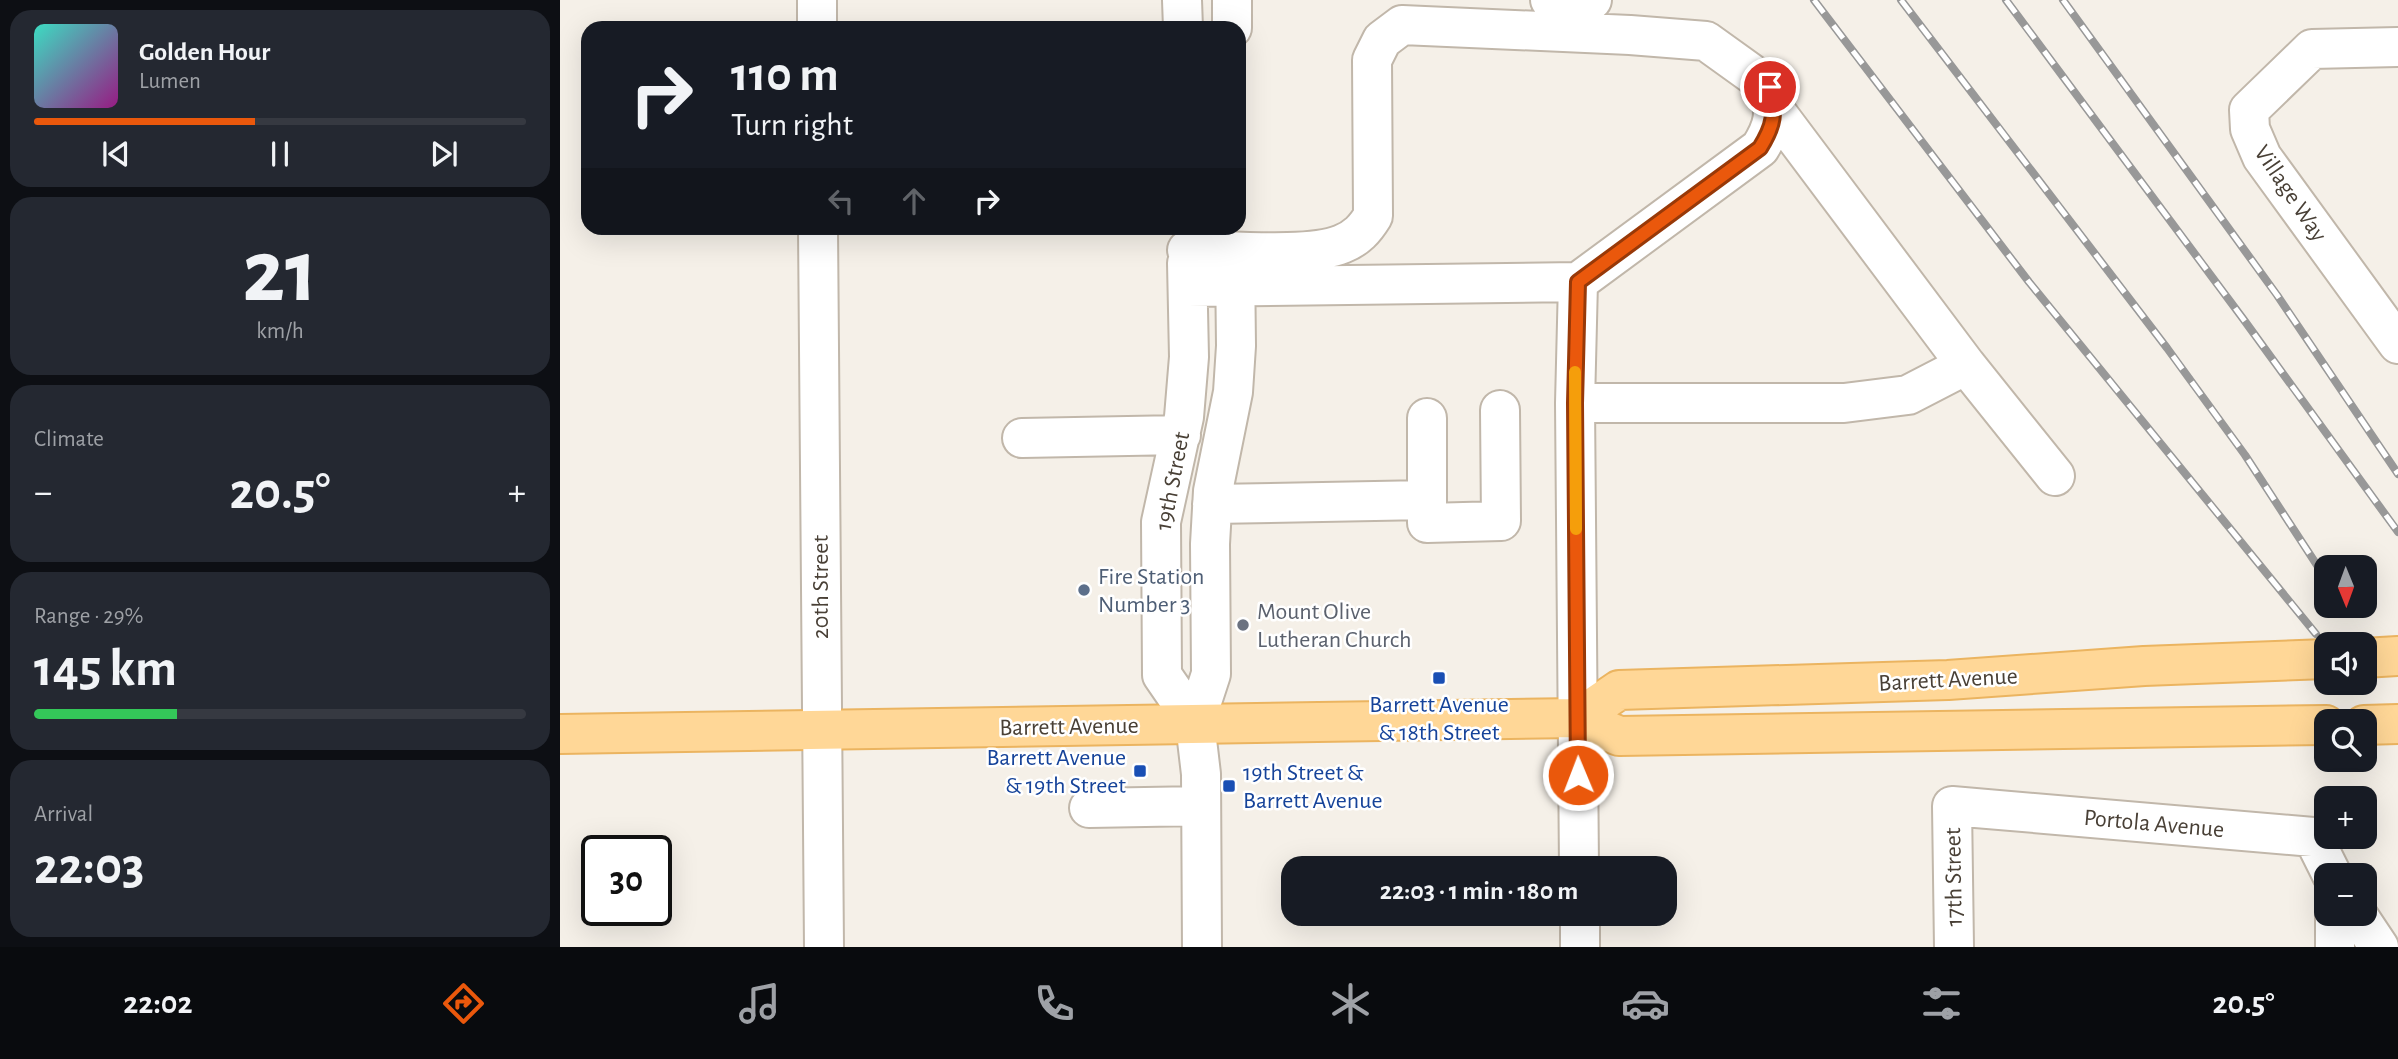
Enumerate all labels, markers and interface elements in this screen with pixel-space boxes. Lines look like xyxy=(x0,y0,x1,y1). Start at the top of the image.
text: Golden Hour xyxy=(139,39,270,65)
icon: right xyxy=(616,49,707,140)
text: 110 m xyxy=(731,51,839,100)
pin xyxy=(1740,57,1800,117)
icon: arrive xyxy=(1751,68,1789,106)
text: Lumen xyxy=(139,70,201,93)
text: Turn right xyxy=(731,109,853,141)
icon: previous xyxy=(97,135,135,173)
icon: pause xyxy=(261,135,299,173)
icon: next xyxy=(425,135,463,173)
street label: Village Way xyxy=(2249,141,2331,246)
icon: left xyxy=(822,182,860,220)
icon: ahead xyxy=(895,182,933,220)
icon: right xyxy=(968,182,1006,220)
text: 21 xyxy=(242,227,318,318)
text: km/h xyxy=(256,320,304,343)
text: Climate xyxy=(34,428,104,451)
street label: 19th Street xyxy=(1152,429,1194,533)
text: 20.5° xyxy=(229,466,331,518)
text: − xyxy=(34,474,52,512)
text: + xyxy=(508,474,526,512)
street label: 20th Street xyxy=(809,535,833,639)
north arrow xyxy=(2314,555,2376,618)
map controls xyxy=(2314,555,2377,926)
place label: Fire Station Number 3 xyxy=(1098,565,1204,617)
marker: Fire Station Number 3 xyxy=(1076,582,1092,598)
place label: Mount Olive Lutheran Church xyxy=(1257,600,1412,652)
text: Range · 29% xyxy=(34,605,143,628)
marker: Mount Olive Lutheran Church xyxy=(1235,617,1251,633)
button: sound xyxy=(2314,632,2377,695)
text: 145 km xyxy=(34,643,177,695)
street label: Barrett Avenue xyxy=(1878,664,2018,696)
marker: Barrett Avenue & 18th Street xyxy=(1431,670,1447,686)
place label: Barrett Avenue & 18th Street xyxy=(1369,693,1509,745)
button: search xyxy=(2314,709,2377,772)
street label: Barrett Avenue xyxy=(999,714,1139,740)
position arrow xyxy=(1541,738,1615,812)
place label: Barrett Avenue & 19th Street xyxy=(986,746,1126,798)
place label: 19th Street & Barrett Avenue xyxy=(1243,761,1383,813)
marker: Barrett Avenue & 19th Street xyxy=(1132,763,1148,779)
marker: 19th Street & Barrett Avenue xyxy=(1221,778,1237,794)
button: + xyxy=(2314,786,2377,849)
text: Arrival xyxy=(34,803,93,826)
street label: Portola Avenue xyxy=(2083,806,2225,842)
street label: 17th Street xyxy=(1941,827,1967,927)
speed limit sign: 30 xyxy=(581,835,672,926)
text: 22:03 xyxy=(34,841,144,893)
button: − xyxy=(2314,863,2377,926)
text: 22:03 · 1 min · 180 m xyxy=(1380,878,1578,904)
icon: directions xyxy=(439,979,488,1028)
icon: music xyxy=(735,979,784,1028)
icon: phone xyxy=(1030,979,1079,1028)
icon: climate xyxy=(1326,979,1375,1028)
icon: car xyxy=(1621,979,1670,1028)
icon: filters xyxy=(1917,979,1966,1028)
text: 22:02 xyxy=(123,987,193,1019)
text: 20.5° xyxy=(2212,987,2275,1019)

